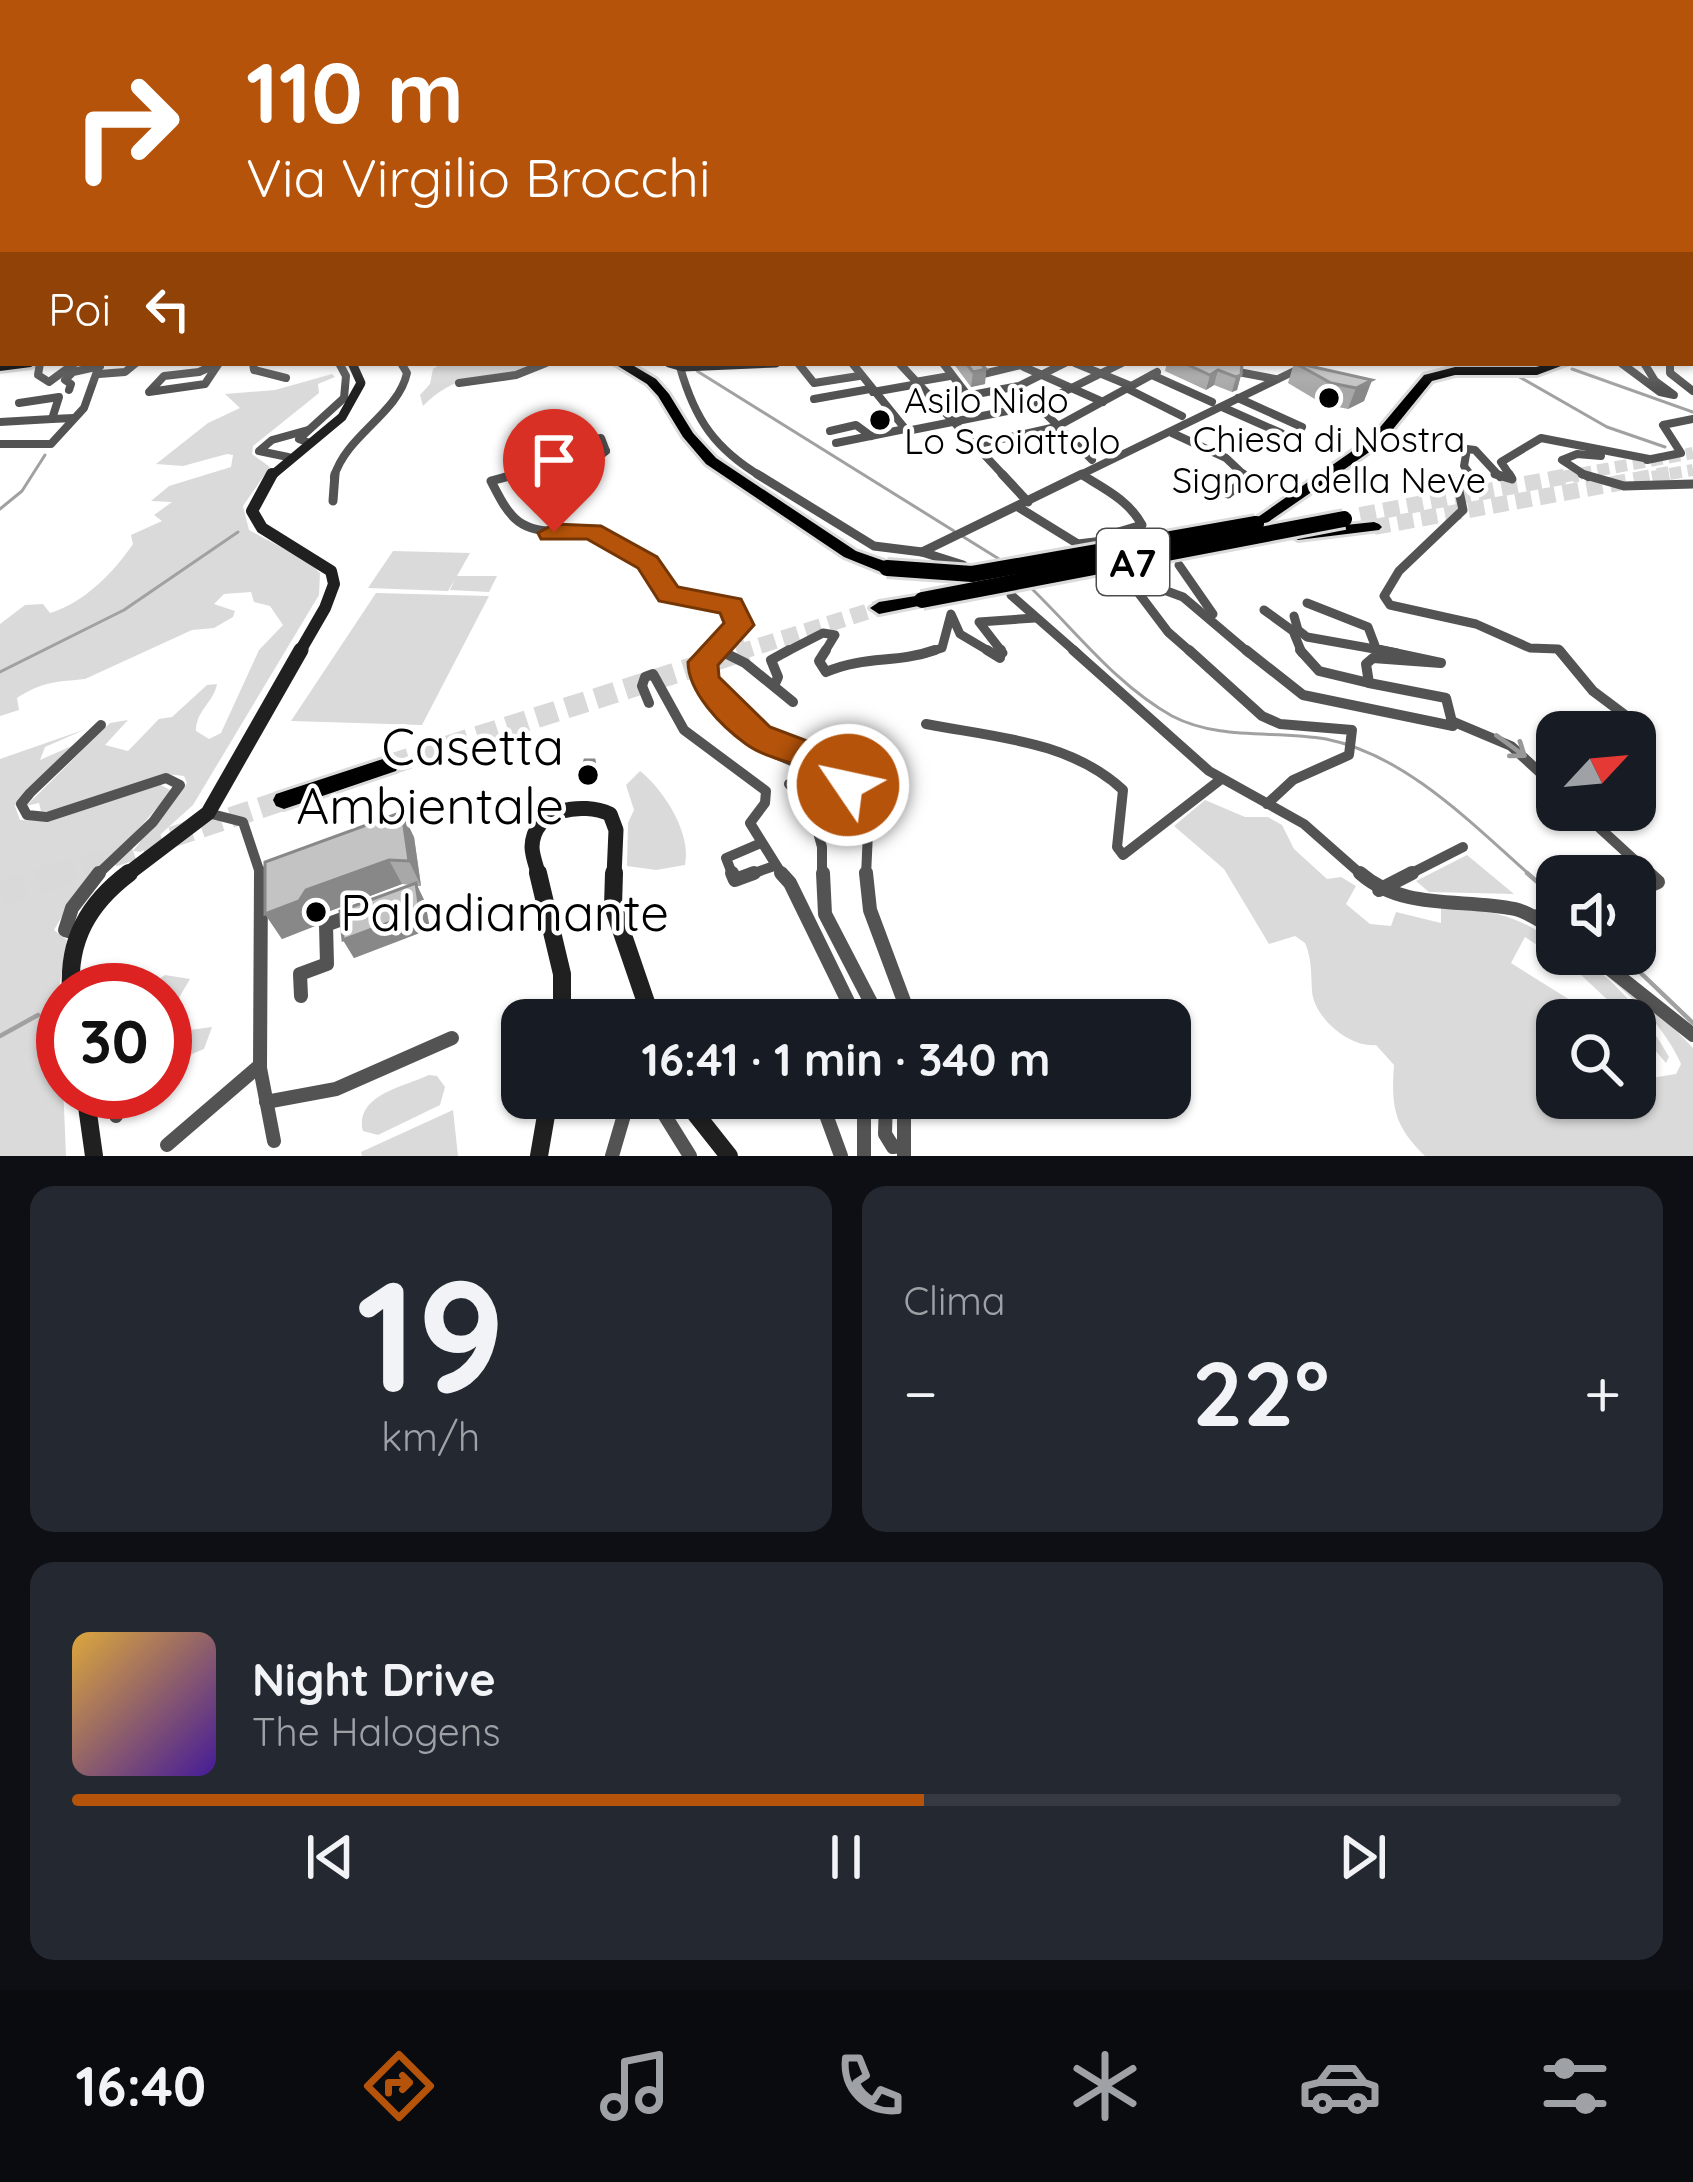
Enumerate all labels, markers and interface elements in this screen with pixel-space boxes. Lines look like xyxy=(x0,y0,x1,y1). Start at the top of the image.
text: 110 m xyxy=(246,39,464,144)
icon: right xyxy=(48,48,204,204)
text: Via Virgilio Brocchi xyxy=(246,143,711,211)
icon: left xyxy=(135,276,201,342)
text: Poi xyxy=(48,281,111,337)
place label: Asilo Nido Lo Scoiattolo xyxy=(904,377,1121,463)
marker: Chiesa di Nostra Signora della Neve xyxy=(1316,385,1342,411)
marker: Asilo Nido Lo Scoiattolo xyxy=(867,407,893,433)
pin xyxy=(503,409,605,532)
place label: Chiesa di Nostra Signora della Neve xyxy=(1172,416,1486,502)
icon: arrive xyxy=(521,427,587,493)
road number: A7 xyxy=(1097,529,1169,595)
north arrow xyxy=(1536,711,1656,831)
map controls xyxy=(1536,711,1656,1119)
place label: Casetta Ambientale xyxy=(296,714,564,837)
position arrow xyxy=(785,722,911,848)
one-way arrow xyxy=(1494,733,1527,758)
marker: Casetta Ambientale xyxy=(575,762,601,788)
button: sound xyxy=(1536,855,1656,975)
place label: Paladiamante xyxy=(340,880,669,944)
marker: Paladiamante xyxy=(303,899,329,925)
speed limit sign: 30 xyxy=(36,963,192,1119)
button: search xyxy=(1536,999,1656,1119)
text: 16:41 · 1 min · 340 m xyxy=(641,1031,1051,1087)
text: 19 xyxy=(356,1236,505,1431)
text: Clima xyxy=(904,1276,1006,1325)
text: 22° xyxy=(1192,1336,1330,1449)
text: − xyxy=(904,1351,938,1434)
text: + xyxy=(1584,1351,1621,1434)
text: km/h xyxy=(381,1412,480,1461)
text: Night Drive xyxy=(252,1651,496,1707)
text: The Halogens xyxy=(252,1707,501,1756)
icon: previous xyxy=(297,1824,363,1890)
icon: pause xyxy=(813,1824,879,1890)
icon: next xyxy=(1330,1824,1396,1890)
icon: directions xyxy=(357,2044,441,2128)
icon: music xyxy=(593,2044,677,2128)
icon: phone xyxy=(828,2044,912,2128)
icon: climate xyxy=(1063,2044,1147,2128)
icon: car xyxy=(1298,2044,1382,2128)
icon: filters xyxy=(1533,2044,1617,2128)
text: 16:40 xyxy=(76,2052,206,2120)

